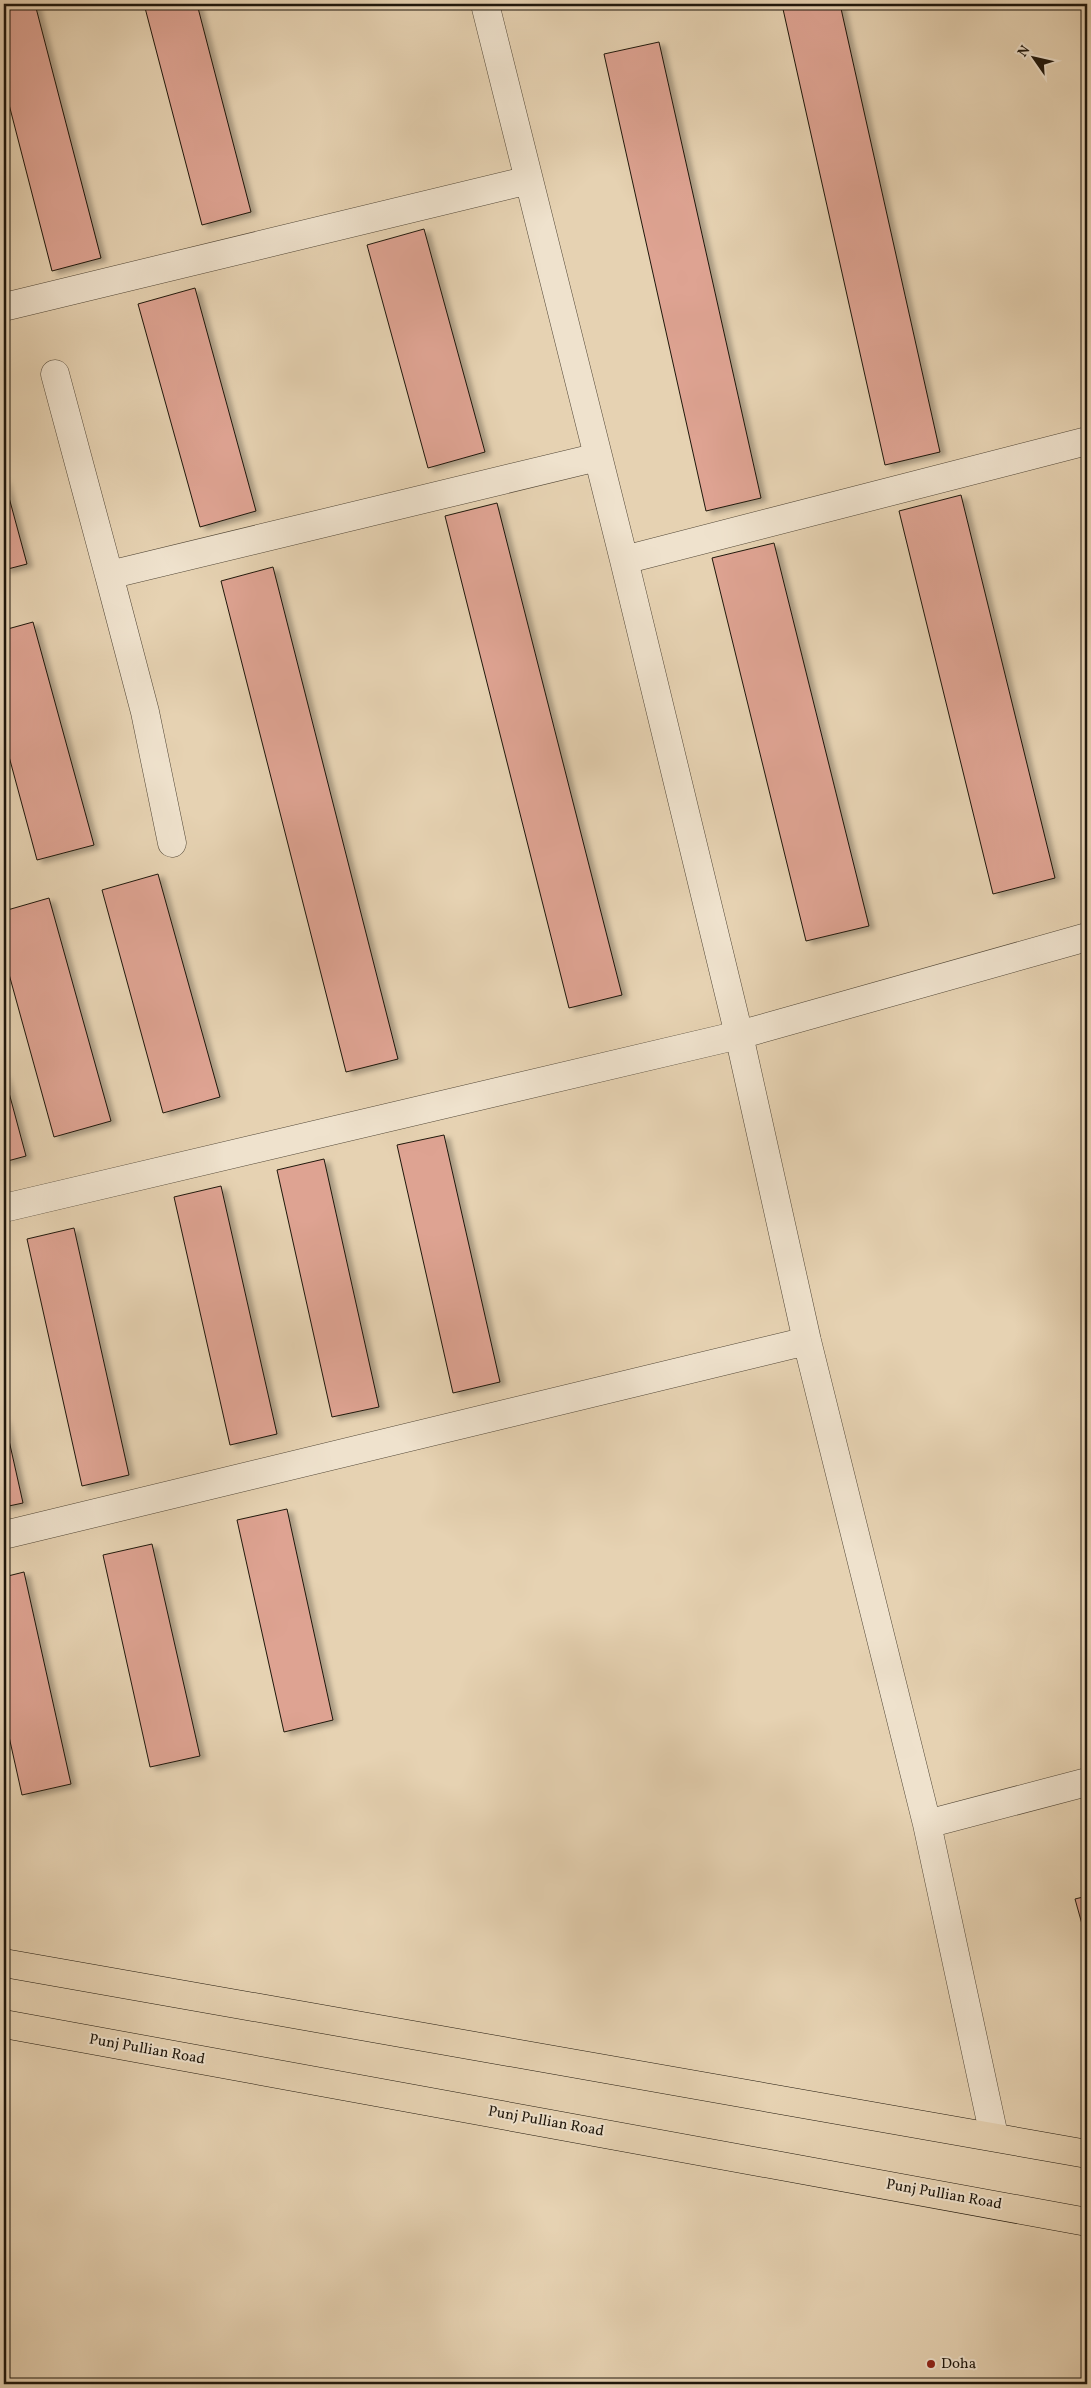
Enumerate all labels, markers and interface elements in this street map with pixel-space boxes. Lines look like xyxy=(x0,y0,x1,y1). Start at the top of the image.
north arrow xyxy=(1008,32,1058,82)
text: N xyxy=(1014,42,1035,61)
street label: Punj Pullian Road xyxy=(87,2029,207,2071)
street label: Punj Pullian Road xyxy=(486,2101,606,2143)
street label: Punj Pullian Road xyxy=(884,2174,1004,2216)
place label: Doha xyxy=(941,2354,976,2375)
marker: Doha xyxy=(925,2358,937,2370)

